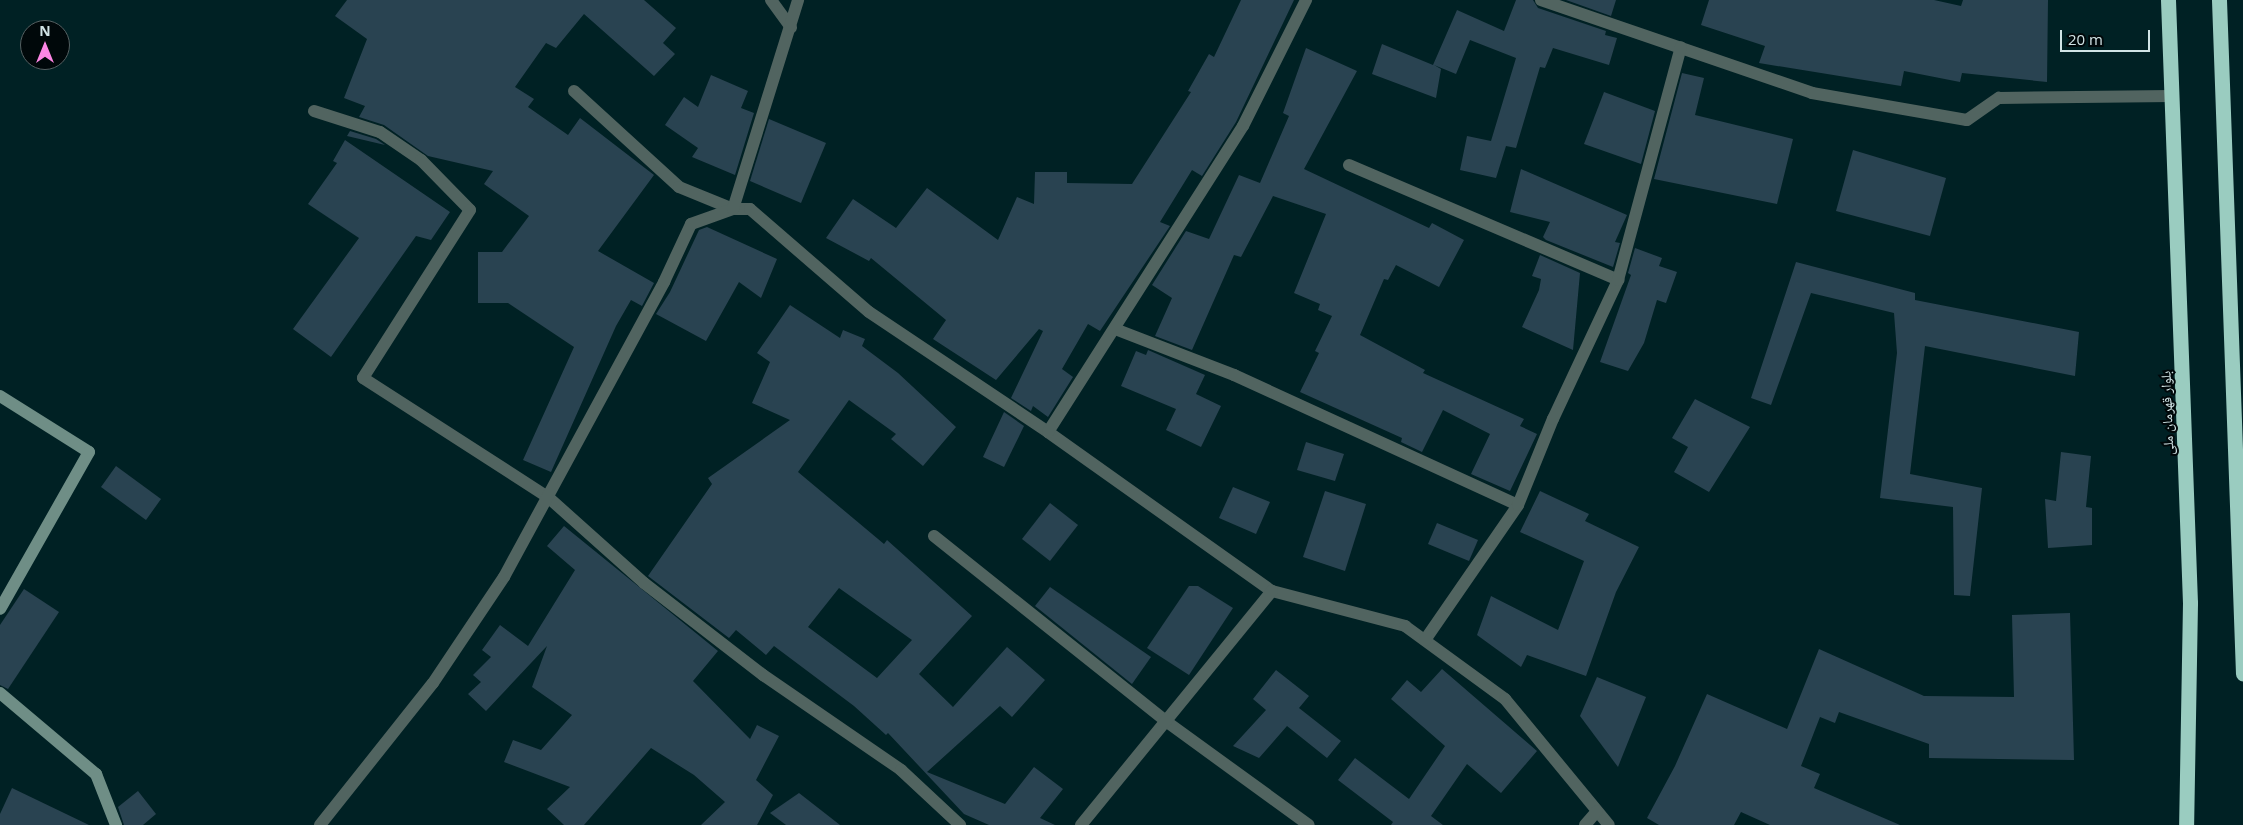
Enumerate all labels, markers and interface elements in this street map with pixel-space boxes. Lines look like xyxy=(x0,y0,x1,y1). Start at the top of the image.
north arrow xyxy=(20,20,70,70)
scale bar xyxy=(2063,20,2153,52)
text: N xyxy=(39,21,51,40)
text: 20 m xyxy=(2068,29,2103,49)
street label: بلوار قهرمان ملی xyxy=(2157,371,2177,455)

